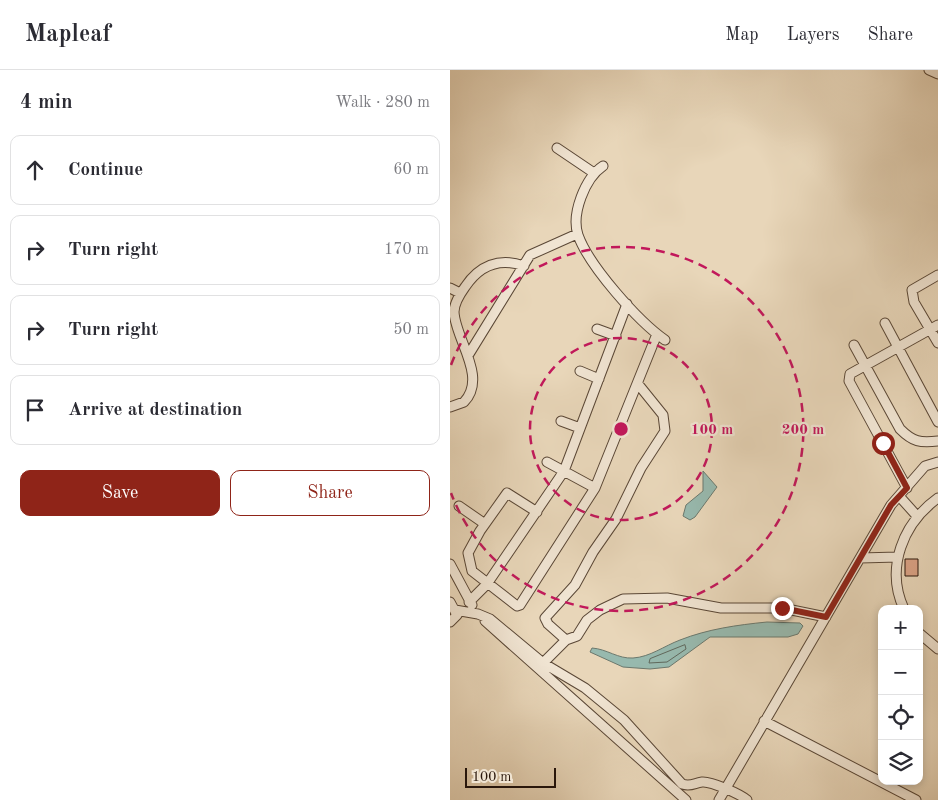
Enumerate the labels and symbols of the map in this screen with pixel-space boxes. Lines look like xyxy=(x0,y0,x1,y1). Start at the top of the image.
centre of rings xyxy=(612,420,630,438)
text: 100 m xyxy=(691,423,733,438)
text: 200 m xyxy=(782,423,824,438)
route start xyxy=(872,432,895,455)
route end xyxy=(771,597,794,620)
scale bar xyxy=(465,765,556,788)

